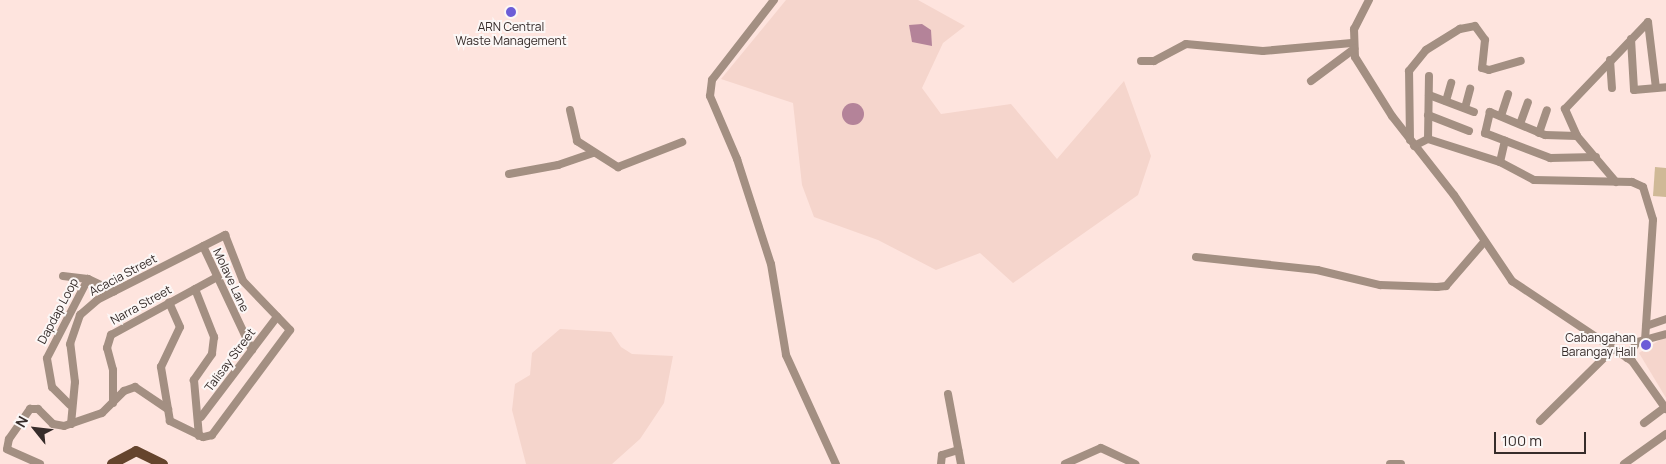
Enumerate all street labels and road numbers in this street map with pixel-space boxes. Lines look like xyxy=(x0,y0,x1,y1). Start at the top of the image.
street label: Molave Lane xyxy=(210,246,252,314)
street label: Acacia Street xyxy=(87,251,159,299)
street label: Dapdap Loop xyxy=(35,276,81,346)
street label: Narra Street xyxy=(108,282,174,328)
street label: Talisay Street xyxy=(202,326,258,394)

